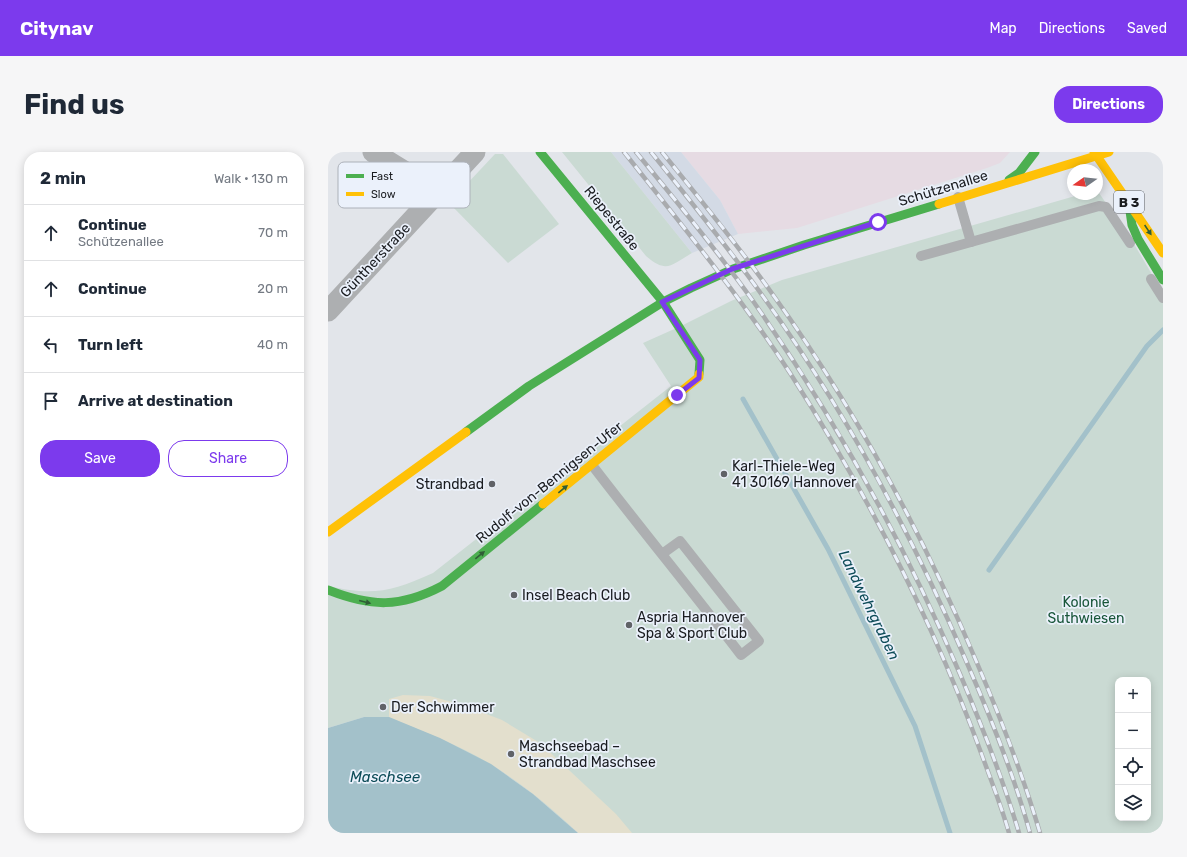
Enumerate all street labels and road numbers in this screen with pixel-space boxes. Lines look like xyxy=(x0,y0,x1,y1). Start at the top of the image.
street label: Schützenallee xyxy=(896,167,990,210)
street label: Riepestraße xyxy=(580,183,643,254)
road number: B 3 xyxy=(1114,191,1144,213)
street label: Güntherstraße xyxy=(337,220,414,301)
street label: Rudolf-von-Bennigsen-Ufer xyxy=(473,418,627,547)

